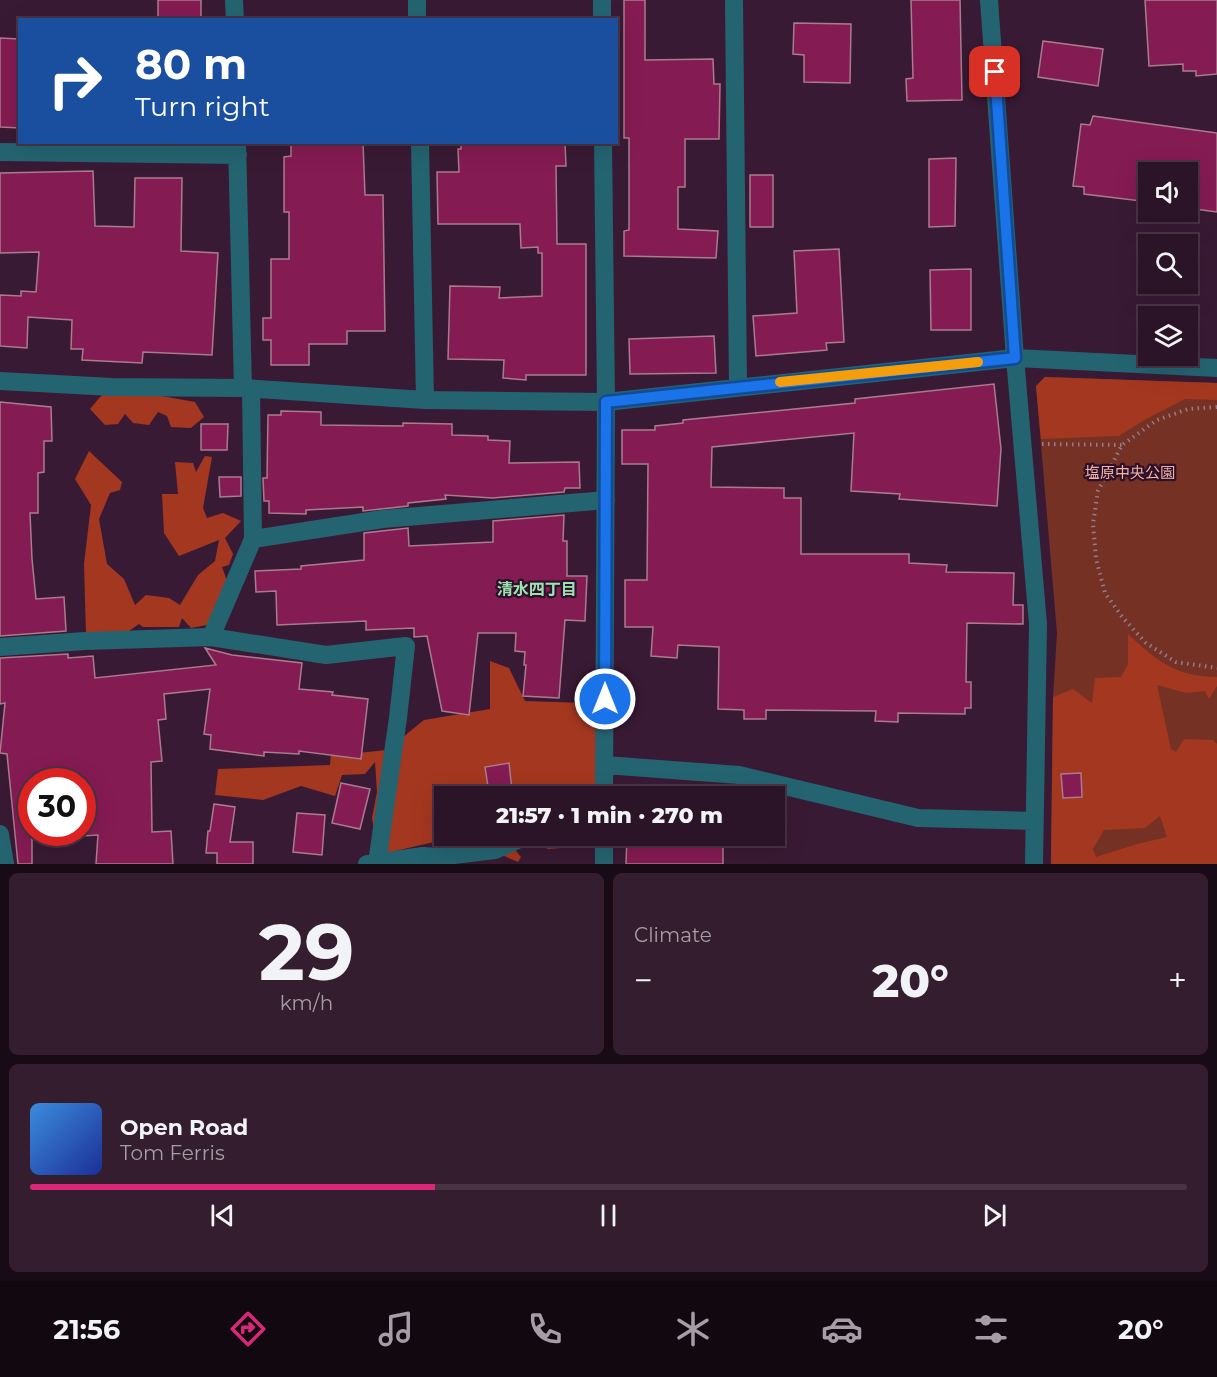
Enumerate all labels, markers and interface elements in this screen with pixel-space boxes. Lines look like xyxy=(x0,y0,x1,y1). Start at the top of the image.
text: 80 m xyxy=(135,38,247,90)
icon: right xyxy=(36,42,114,120)
pin xyxy=(969,46,1020,97)
icon: arrive xyxy=(978,55,1011,88)
text: Turn right xyxy=(135,90,270,123)
map controls xyxy=(1138,162,1198,366)
button: sound xyxy=(1138,162,1198,222)
button: search xyxy=(1138,234,1198,294)
button: layers xyxy=(1138,306,1198,366)
park label: 塩原中央公園 xyxy=(1085,463,1175,482)
district label: 清水四丁目 xyxy=(497,580,577,599)
position arrow xyxy=(573,667,637,731)
speed limit sign: 30 xyxy=(18,768,96,846)
text: 21:57 · 1 min · 270 m xyxy=(496,802,723,829)
text: 29 xyxy=(259,904,354,1000)
text: Climate xyxy=(634,923,712,947)
text: 20° xyxy=(872,953,949,1008)
text: − xyxy=(634,960,653,1000)
text: + xyxy=(1168,960,1187,1000)
text: km/h xyxy=(280,991,333,1015)
text: Open Road xyxy=(120,1114,248,1141)
text: Tom Ferris xyxy=(120,1141,225,1165)
icon: previous xyxy=(206,1199,239,1232)
icon: pause xyxy=(592,1199,625,1232)
icon: next xyxy=(978,1199,1011,1232)
icon: directions xyxy=(227,1308,269,1350)
icon: music xyxy=(375,1308,417,1350)
icon: phone xyxy=(524,1308,566,1350)
icon: climate xyxy=(672,1308,714,1350)
icon: car xyxy=(821,1308,863,1350)
icon: filters xyxy=(970,1308,1012,1350)
text: 21:56 xyxy=(53,1313,120,1346)
text: 20° xyxy=(1118,1313,1164,1346)

